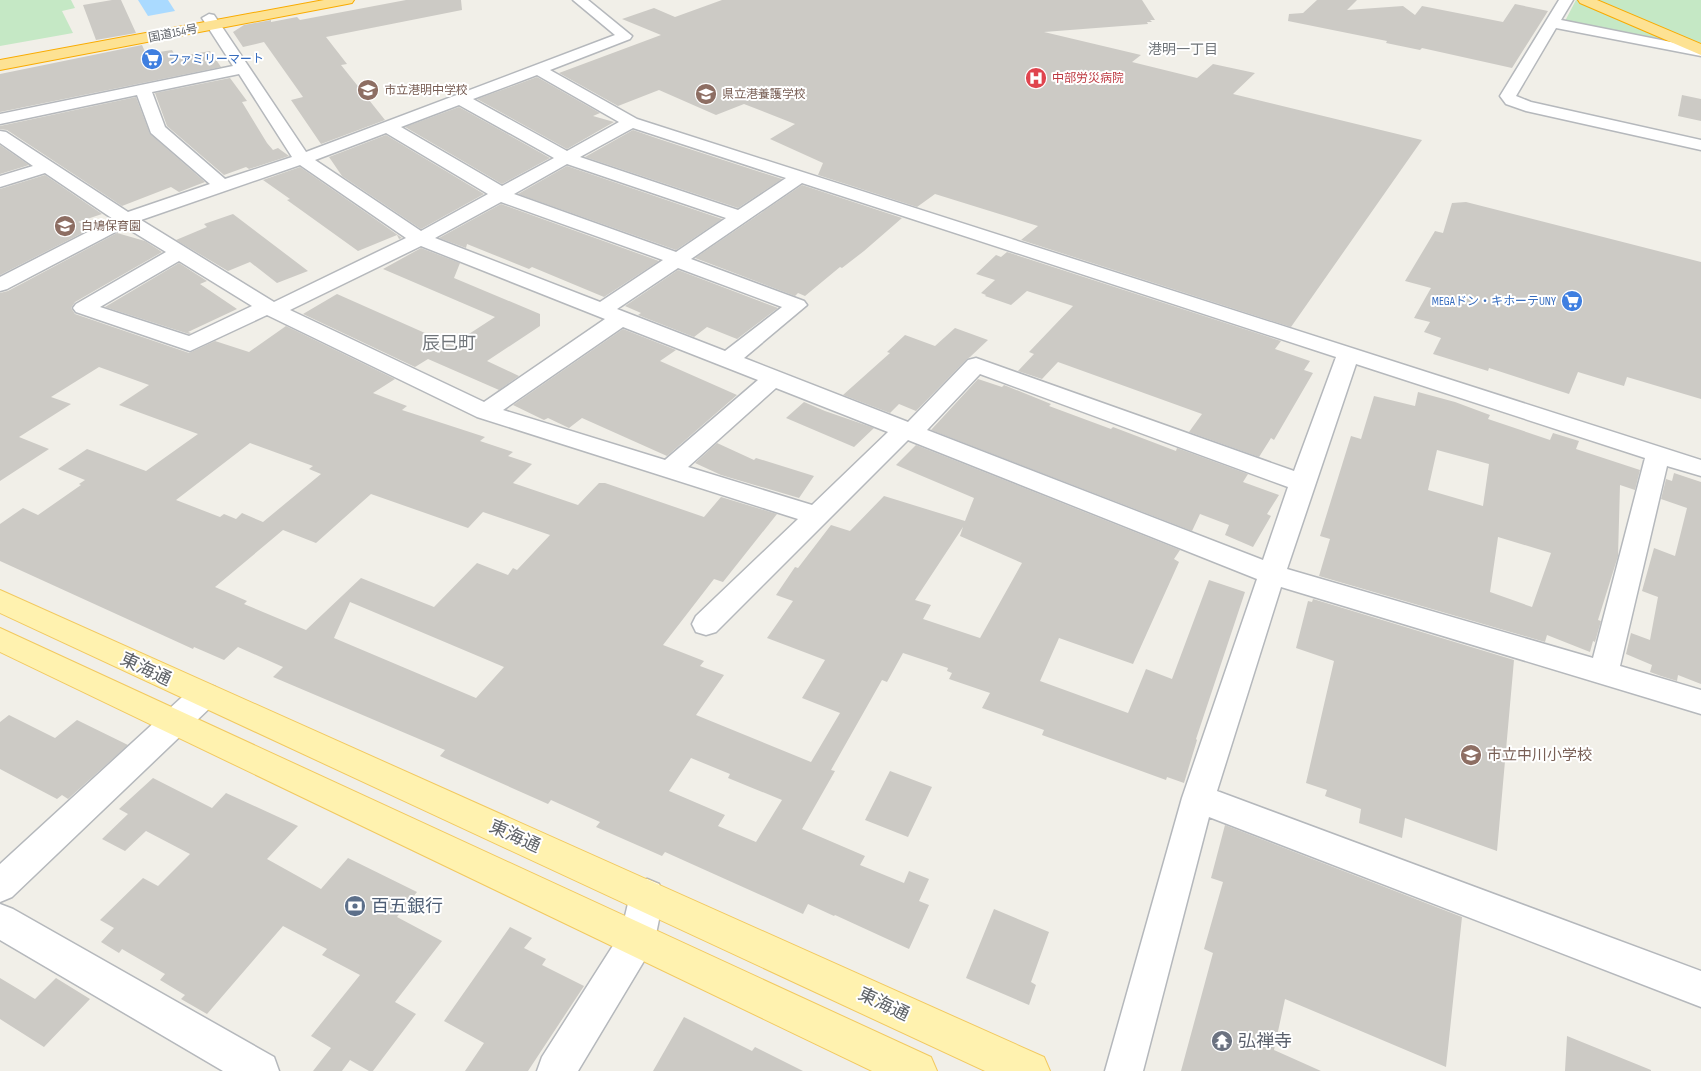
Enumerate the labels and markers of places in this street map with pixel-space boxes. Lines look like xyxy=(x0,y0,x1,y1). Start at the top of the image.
supermarket icon: ファミリーマート xyxy=(140,47,164,71)
place label: ファミリーマート xyxy=(168,52,264,67)
hospital icon: 中部労災病院 xyxy=(1024,66,1048,90)
place label: 中部労災病院 xyxy=(1052,71,1124,86)
school or university icon: 市立港明中学校 xyxy=(356,78,380,102)
school or university icon: 県立港養護学校 xyxy=(694,82,718,106)
place label: 市立港明中学校 xyxy=(384,83,468,98)
place label: 県立港養護学校 xyxy=(722,87,806,102)
school or university icon: 白鳩保育園 xyxy=(53,214,77,238)
place label: 白鳩保育園 xyxy=(81,219,141,234)
supermarket icon: MEGAドン・キホーテUNY xyxy=(1560,289,1584,313)
place label: MEGAドン・キホーテUNY xyxy=(1432,294,1556,309)
school or university icon: 市立中川小学校 xyxy=(1459,743,1483,767)
place label: 市立中川小学校 xyxy=(1487,746,1592,765)
bank icon: 百五銀行 xyxy=(343,894,367,918)
place label: 百五銀行 xyxy=(371,896,443,917)
temple icon: 弘禅寺 xyxy=(1210,1029,1234,1053)
place label: 弘禅寺 xyxy=(1238,1031,1292,1052)

